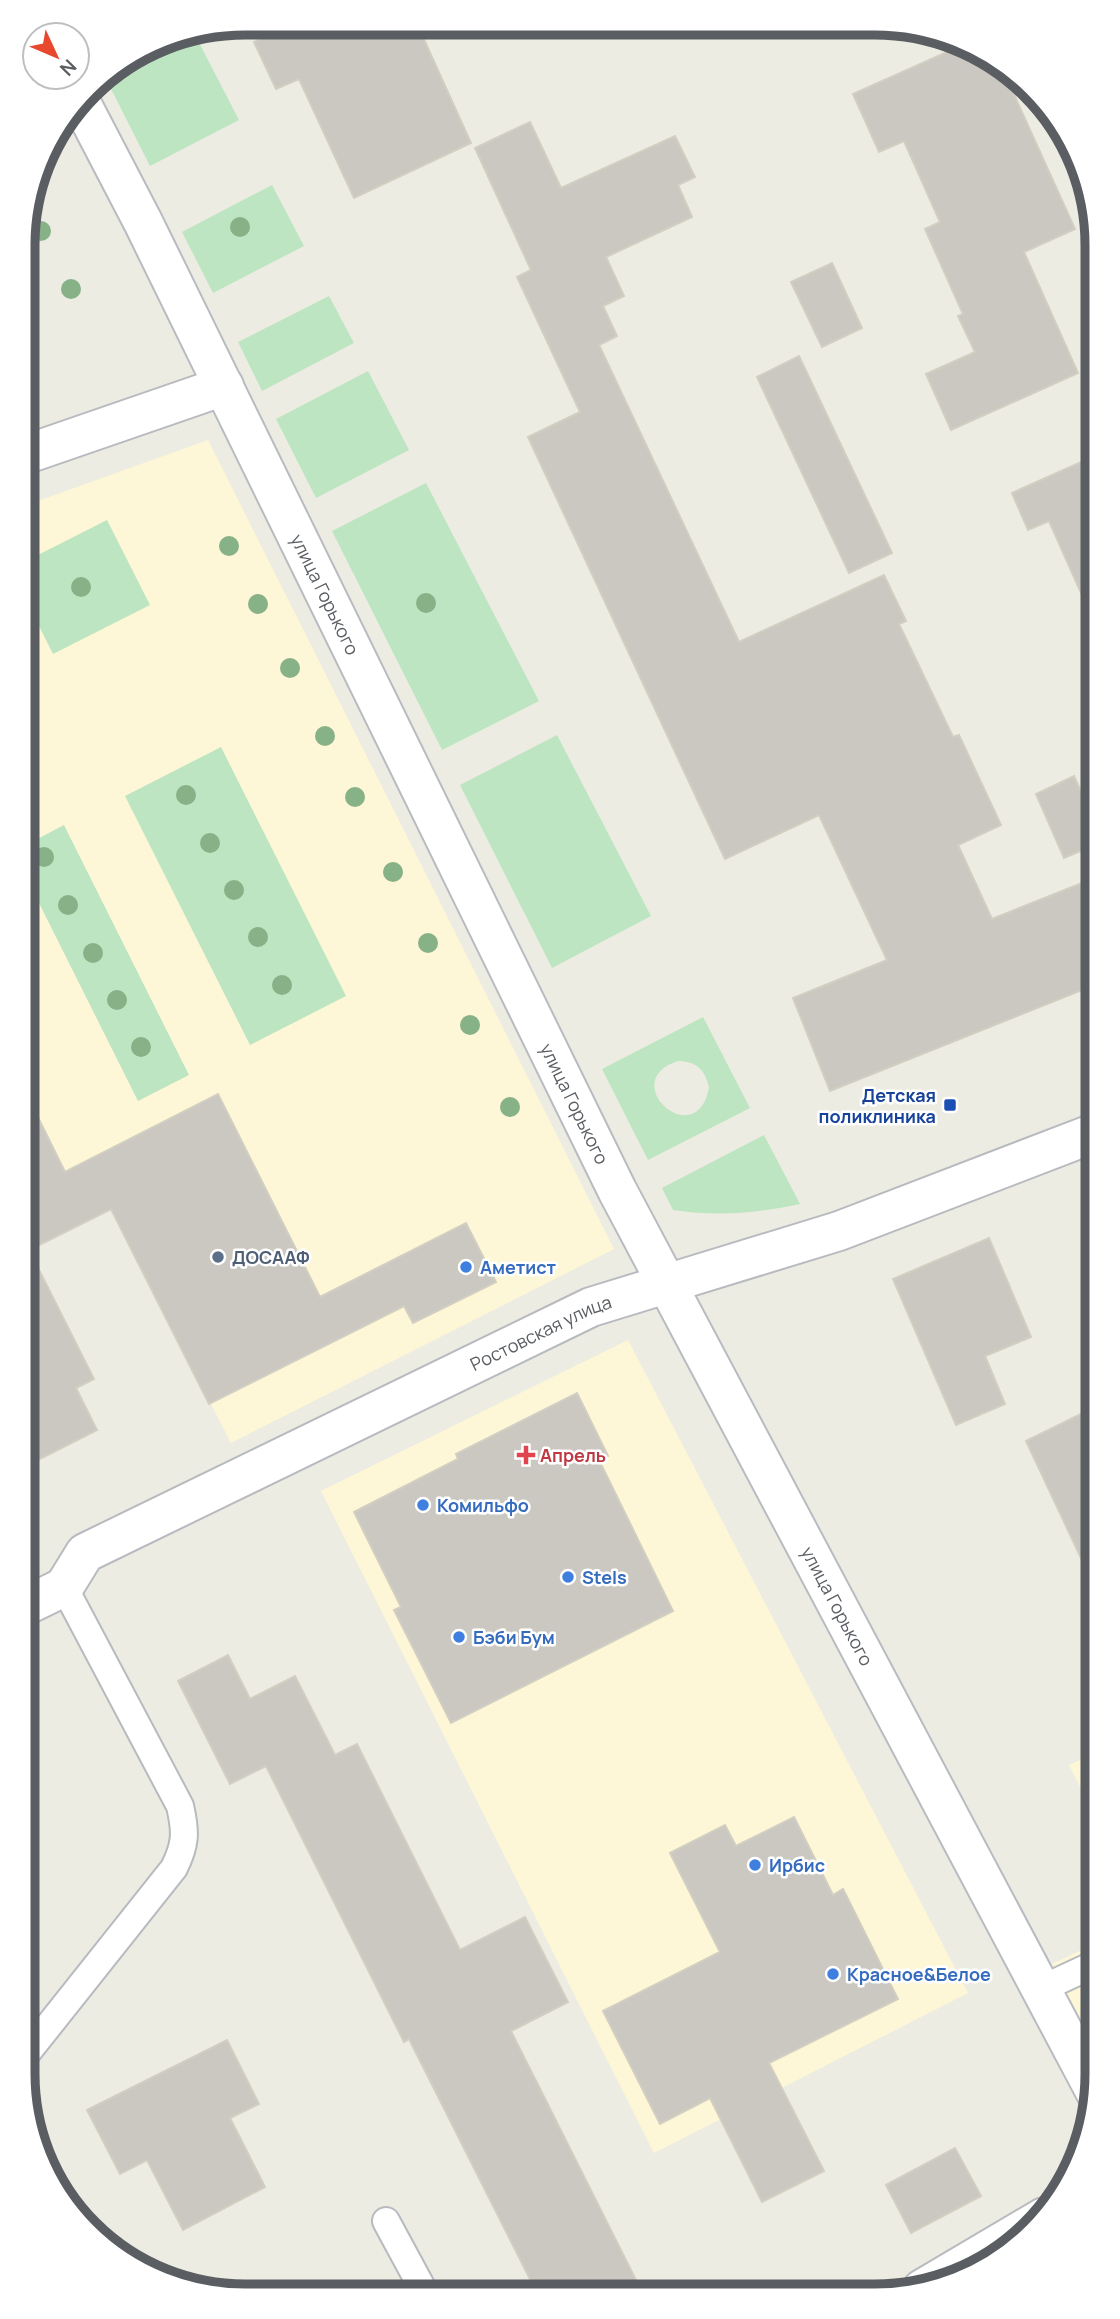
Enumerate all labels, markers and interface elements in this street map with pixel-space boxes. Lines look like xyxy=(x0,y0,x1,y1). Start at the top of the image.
north arrow xyxy=(21,21,91,91)
text: N xyxy=(54,54,82,82)
street label: улица Горького xyxy=(286,530,365,659)
street label: улица Горького xyxy=(535,1039,614,1168)
place label: Детская поликлиника xyxy=(819,1083,936,1128)
marker: Детская поликлиника xyxy=(942,1097,958,1113)
place label: ДОСААФ xyxy=(232,1245,310,1269)
marker: ДОСААФ xyxy=(210,1249,226,1265)
place label: Аметист xyxy=(480,1255,556,1279)
marker: Аметист xyxy=(458,1259,474,1275)
street label: Ростовская улица xyxy=(466,1289,614,1376)
place label: Апрель xyxy=(540,1443,606,1467)
marker: Апрель xyxy=(518,1447,534,1463)
place label: Комильфо xyxy=(437,1493,529,1517)
marker: Комильфо xyxy=(415,1497,431,1513)
street label: улица Горького xyxy=(796,1542,879,1670)
place label: Stels xyxy=(582,1565,627,1589)
marker: Stels xyxy=(560,1569,576,1585)
place label: Бэби Бум xyxy=(473,1625,555,1649)
marker: Бэби Бум xyxy=(451,1629,467,1645)
place label: Ирбис xyxy=(769,1853,825,1877)
marker: Ирбис xyxy=(747,1857,763,1873)
place label: Красное&Белое xyxy=(847,1962,991,1986)
marker: Красное&Белое xyxy=(825,1966,841,1982)

